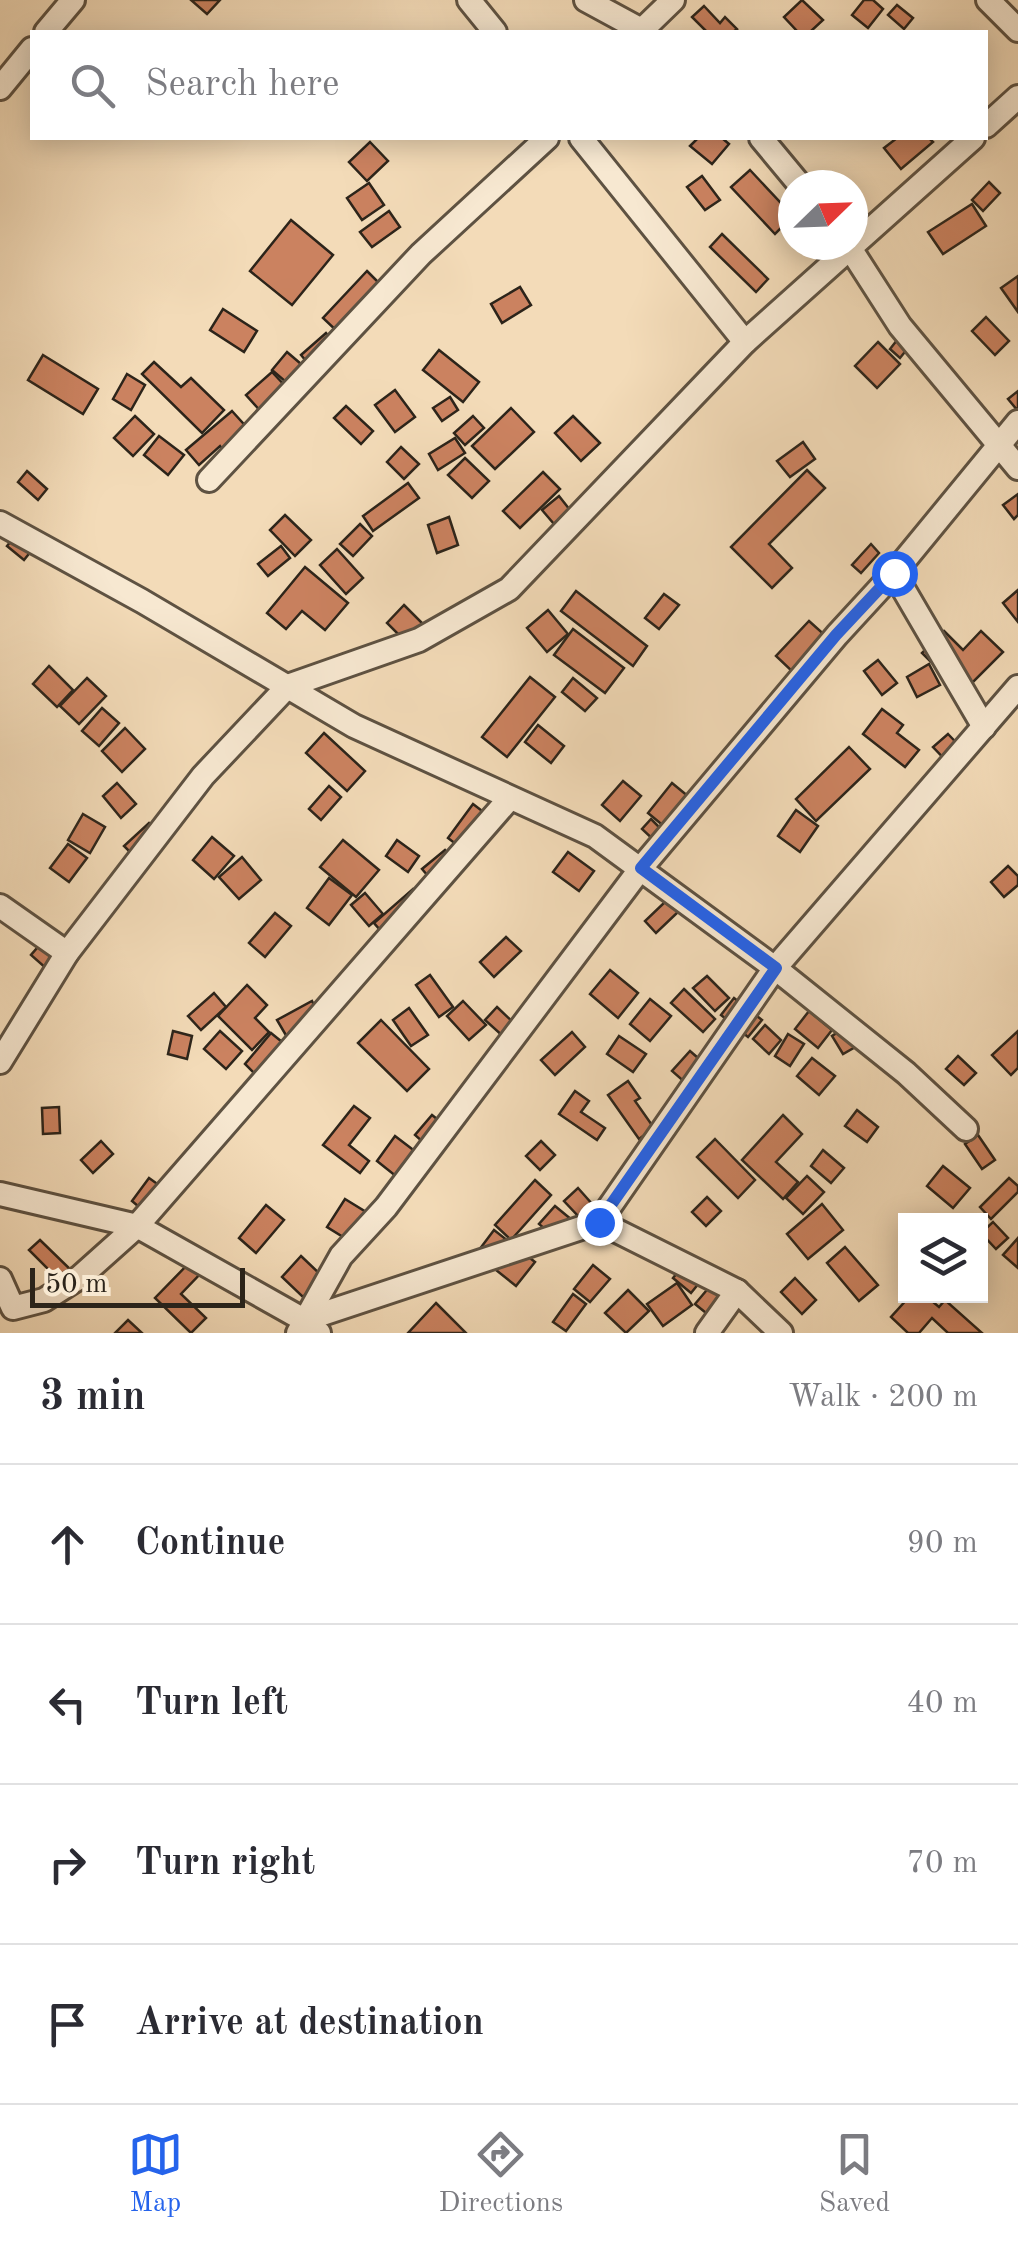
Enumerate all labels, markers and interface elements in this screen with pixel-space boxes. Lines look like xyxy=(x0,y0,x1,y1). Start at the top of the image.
search box xyxy=(30,30,988,140)
icon: search xyxy=(65,58,120,113)
text: Search here xyxy=(145,66,340,104)
north arrow xyxy=(778,170,868,260)
route start xyxy=(872,551,918,597)
route end xyxy=(577,1200,623,1246)
map controls xyxy=(898,1213,988,1303)
button: layers xyxy=(898,1213,988,1303)
scale bar xyxy=(30,1263,245,1308)
text: 50 m xyxy=(45,1271,108,1299)
text: 3 min xyxy=(40,1377,146,1419)
text: Walk · 200 m xyxy=(788,1382,978,1414)
icon: ahead xyxy=(40,1517,95,1572)
text: Continue xyxy=(135,1525,285,1563)
text: 90 m xyxy=(907,1528,978,1560)
icon: left xyxy=(40,1677,95,1732)
text: Turn left xyxy=(135,1685,288,1723)
text: 40 m xyxy=(907,1688,978,1720)
icon: right xyxy=(40,1837,95,1892)
text: Turn right xyxy=(135,1845,315,1883)
text: 70 m xyxy=(907,1848,978,1880)
icon: arrive xyxy=(40,1997,95,2052)
text: Arrive at destination xyxy=(135,2005,484,2043)
tab: Map xyxy=(128,2127,183,2222)
tab: Directions xyxy=(439,2127,563,2222)
tab: Saved xyxy=(819,2127,890,2222)

